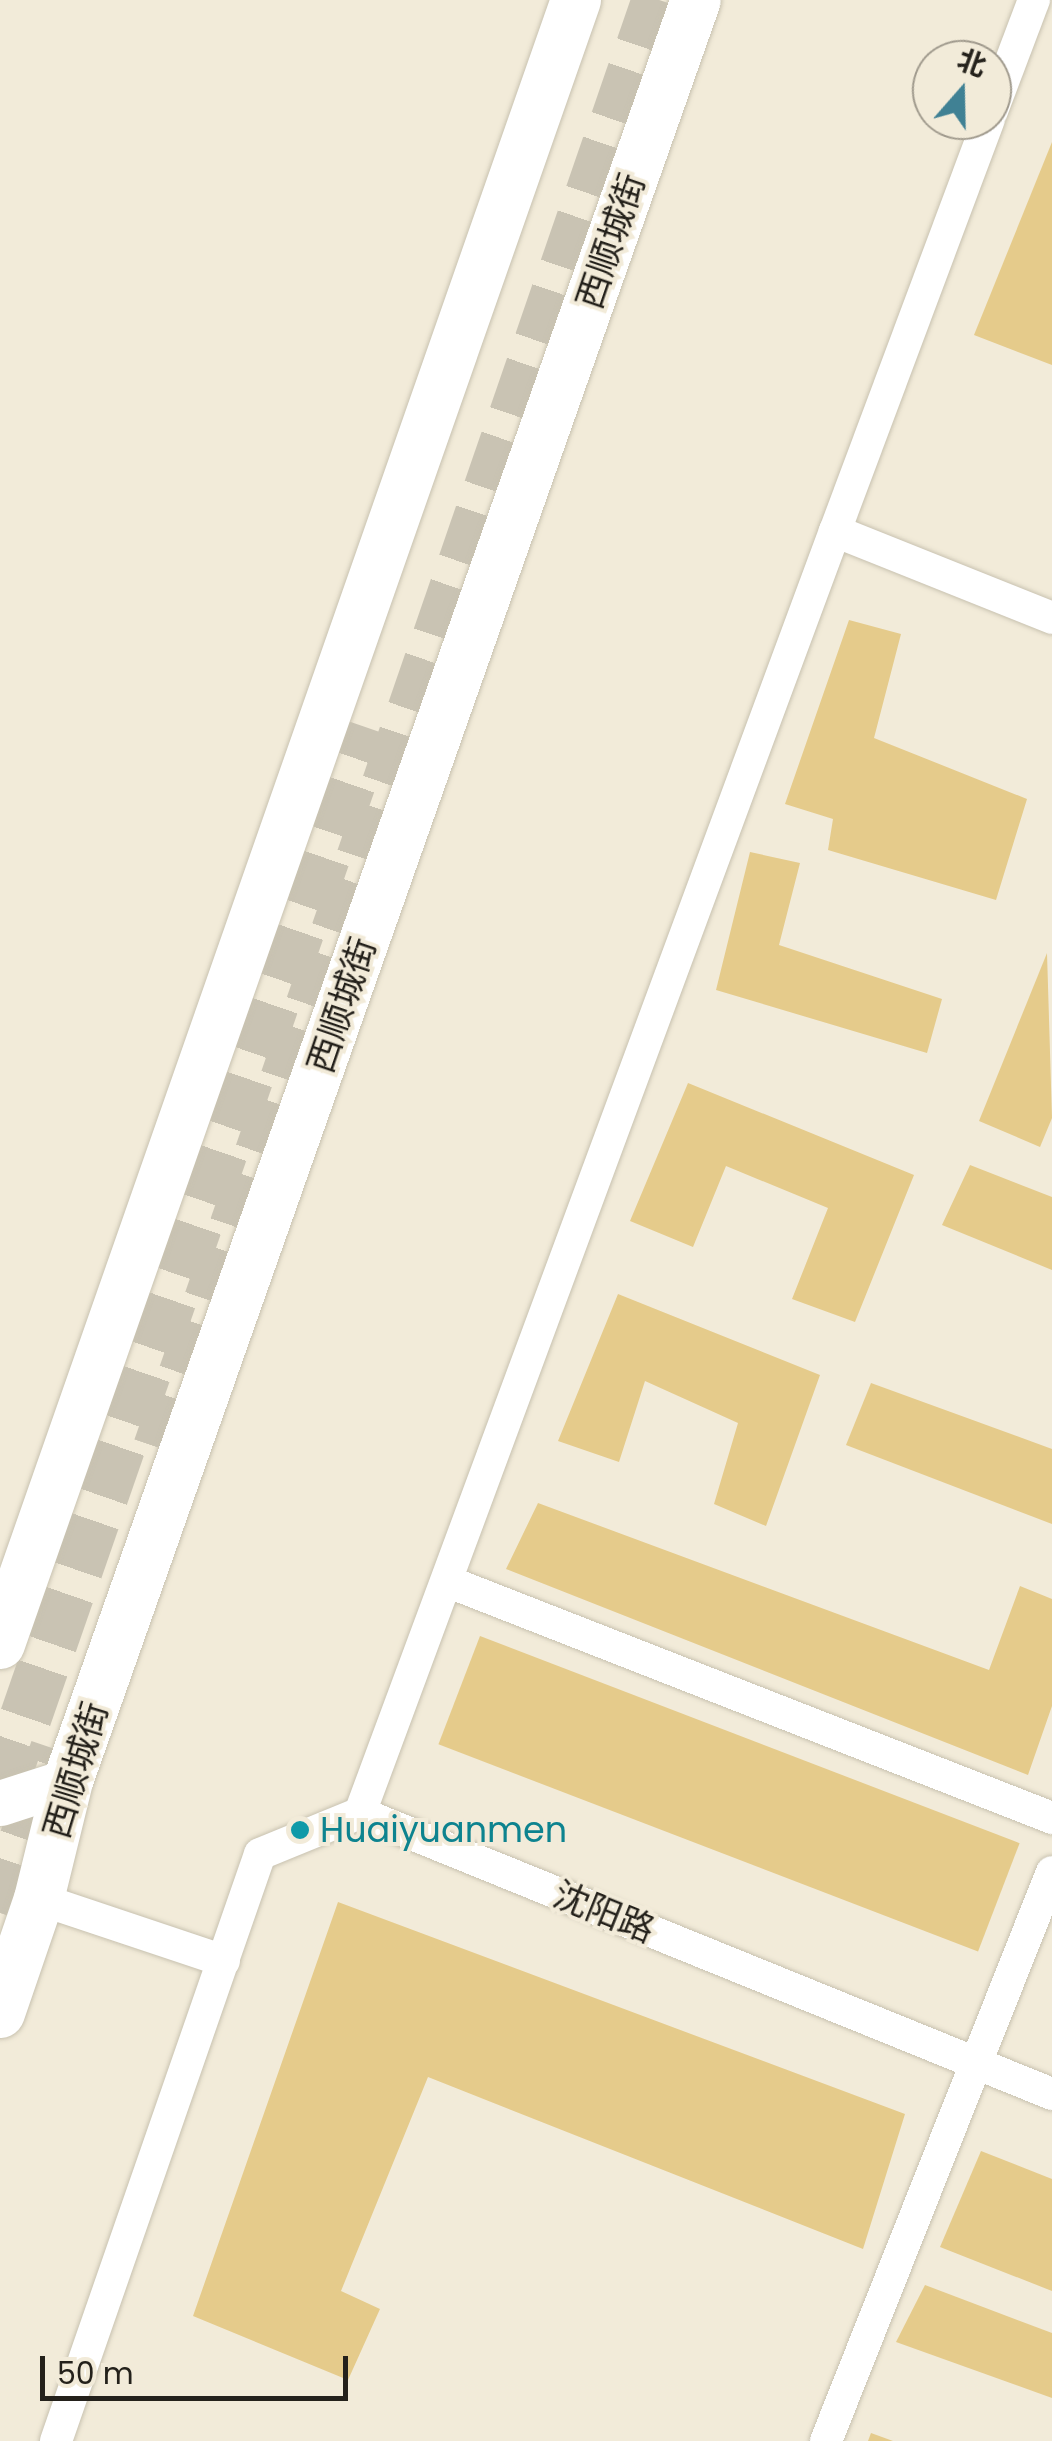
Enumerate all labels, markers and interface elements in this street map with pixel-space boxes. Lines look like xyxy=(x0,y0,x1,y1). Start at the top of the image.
north arrow xyxy=(912,40,1012,140)
text: 北 xyxy=(952,40,992,86)
street label: 西顺城街 xyxy=(568,168,654,314)
street label: 西顺城街 xyxy=(299,932,385,1078)
street label: 西顺城街 xyxy=(35,1697,117,1843)
place label: Huaiyuanmen xyxy=(320,1809,567,1851)
marker: Huaiyuanmen xyxy=(289,1819,311,1841)
street label: 沈阳路 xyxy=(547,1873,661,1951)
scale bar xyxy=(45,2336,352,2398)
text: 50 m xyxy=(57,2352,134,2395)

